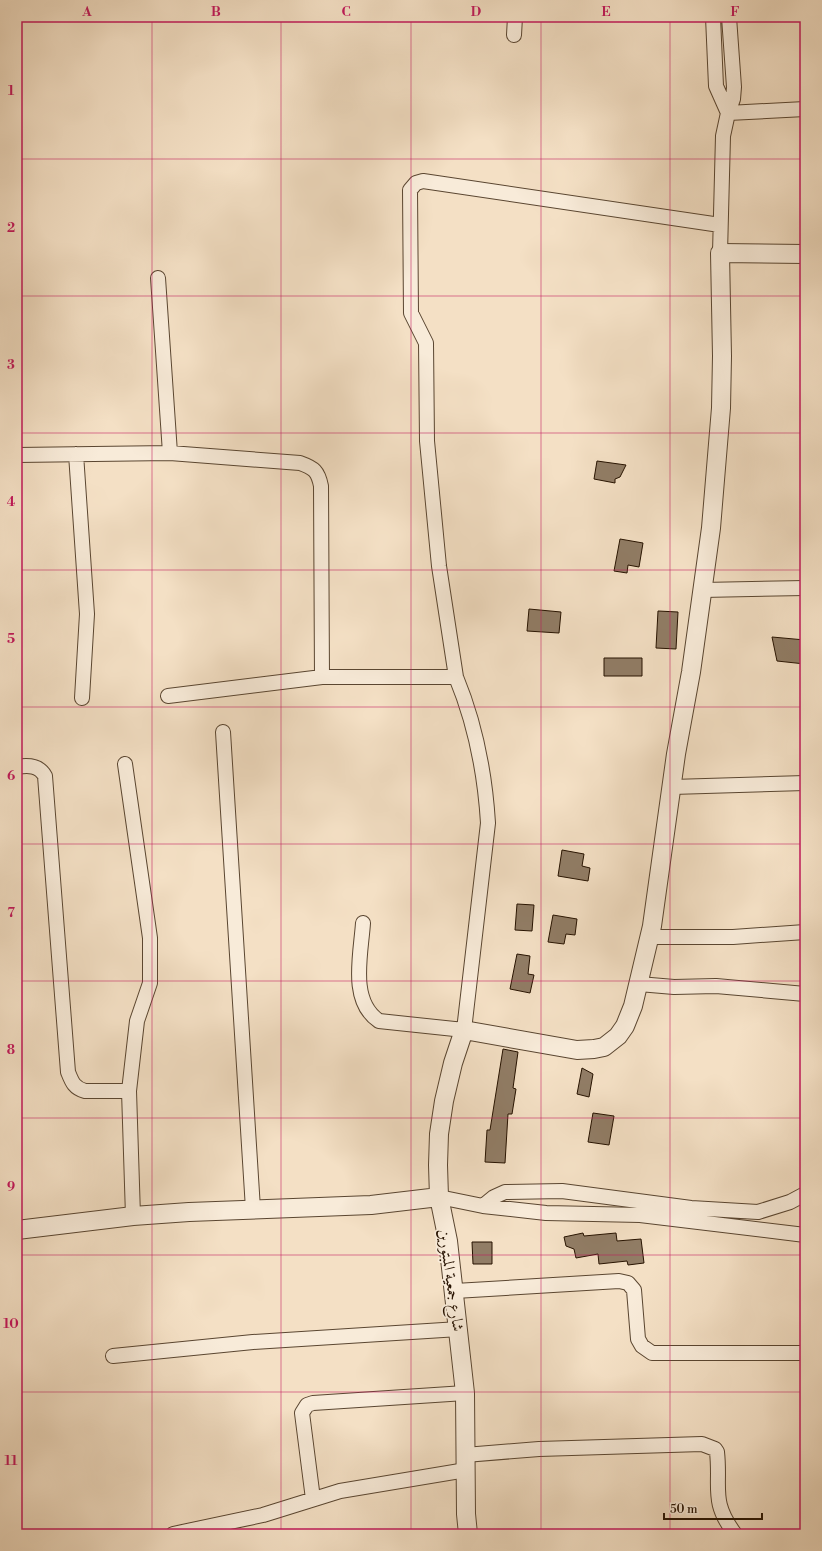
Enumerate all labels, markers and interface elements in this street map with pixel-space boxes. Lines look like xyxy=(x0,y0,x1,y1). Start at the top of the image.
text: A xyxy=(81,4,92,20)
text: B xyxy=(211,4,221,20)
text: C xyxy=(341,4,351,20)
text: D xyxy=(471,4,481,20)
text: E xyxy=(601,4,611,20)
text: F xyxy=(730,4,740,20)
text: 1 xyxy=(8,83,15,99)
text: 2 xyxy=(7,220,15,236)
text: 3 xyxy=(7,357,15,373)
text: 4 xyxy=(7,494,16,510)
text: 5 xyxy=(7,631,15,647)
text: 6 xyxy=(7,768,15,784)
text: 7 xyxy=(7,905,15,921)
text: 8 xyxy=(7,1042,15,1058)
text: 9 xyxy=(7,1179,15,1195)
street label: شارع جمعية المبتورين xyxy=(431,1228,468,1333)
text: 10 xyxy=(3,1316,19,1332)
text: 11 xyxy=(5,1453,18,1469)
scale bar xyxy=(664,1495,762,1521)
text: 50 m xyxy=(670,1502,698,1517)

